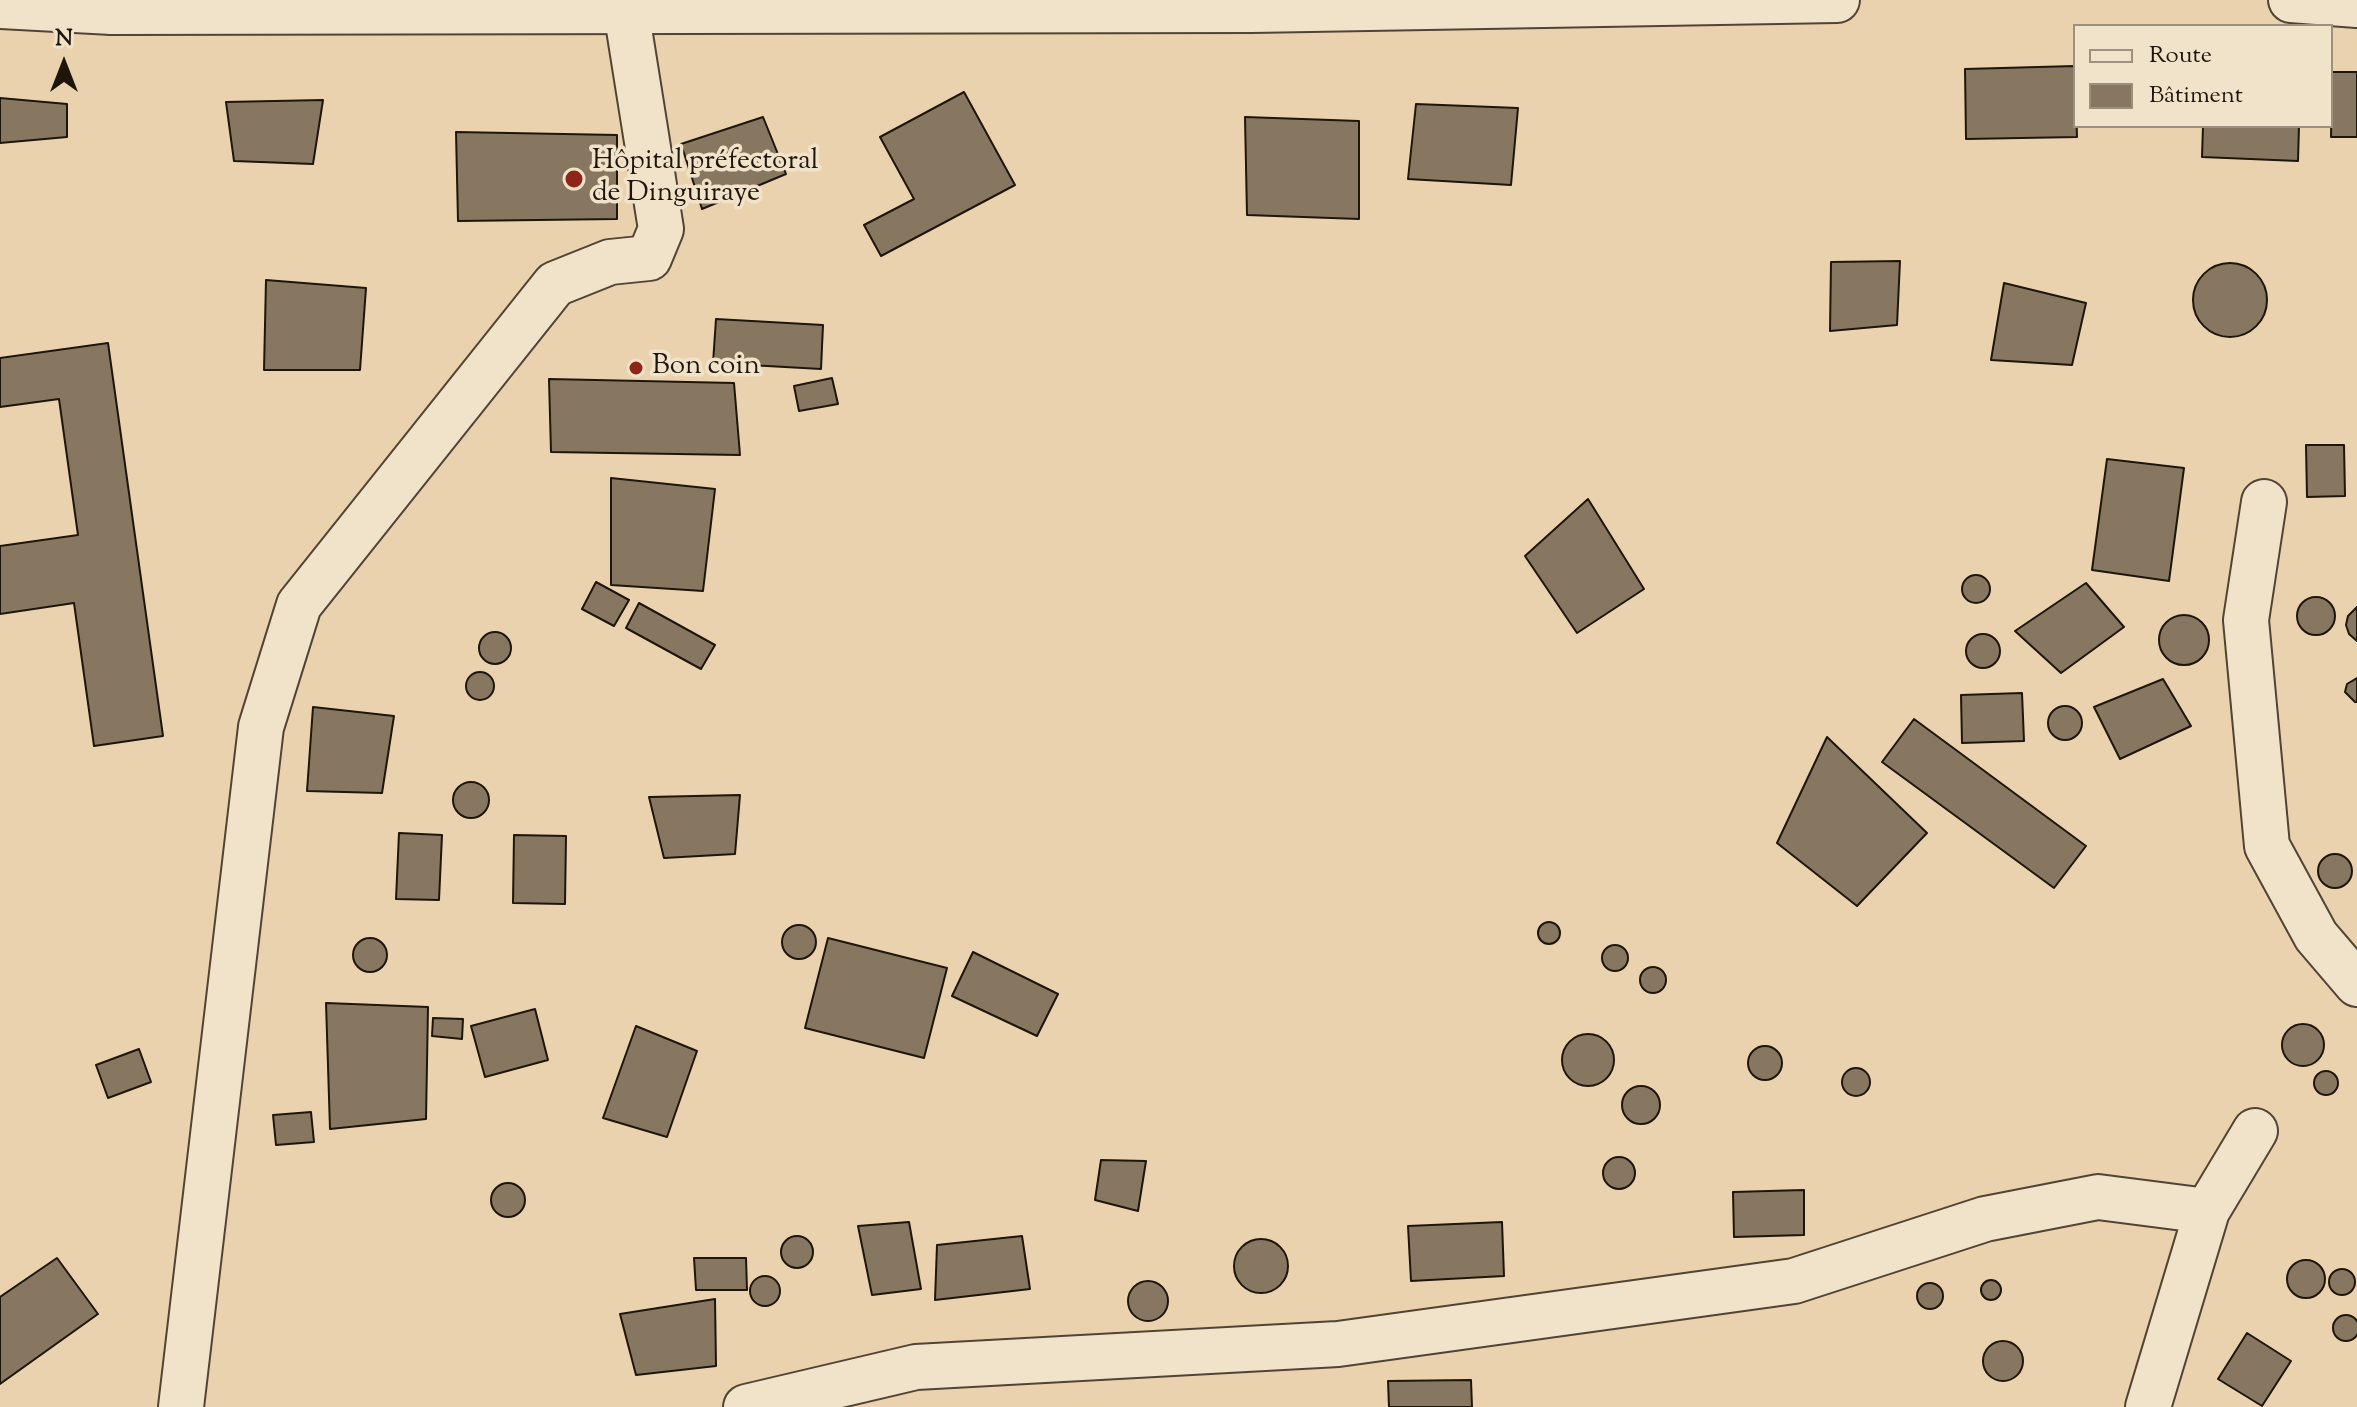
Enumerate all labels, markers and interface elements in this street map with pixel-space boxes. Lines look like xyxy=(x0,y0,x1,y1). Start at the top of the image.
north arrow xyxy=(24,24,104,104)
text: N xyxy=(55,24,73,56)
legend xyxy=(2073,24,2333,128)
text: Route xyxy=(2149,39,2212,73)
text: Bâtiment xyxy=(2149,79,2243,113)
place label: Hôpital préfectoral de Dinguiraye xyxy=(592,146,819,212)
marker: Hôpital préfectoral de Dinguiraye xyxy=(563,168,585,190)
place label: Bon coin xyxy=(652,351,760,385)
marker: Bon coin xyxy=(627,359,645,377)

